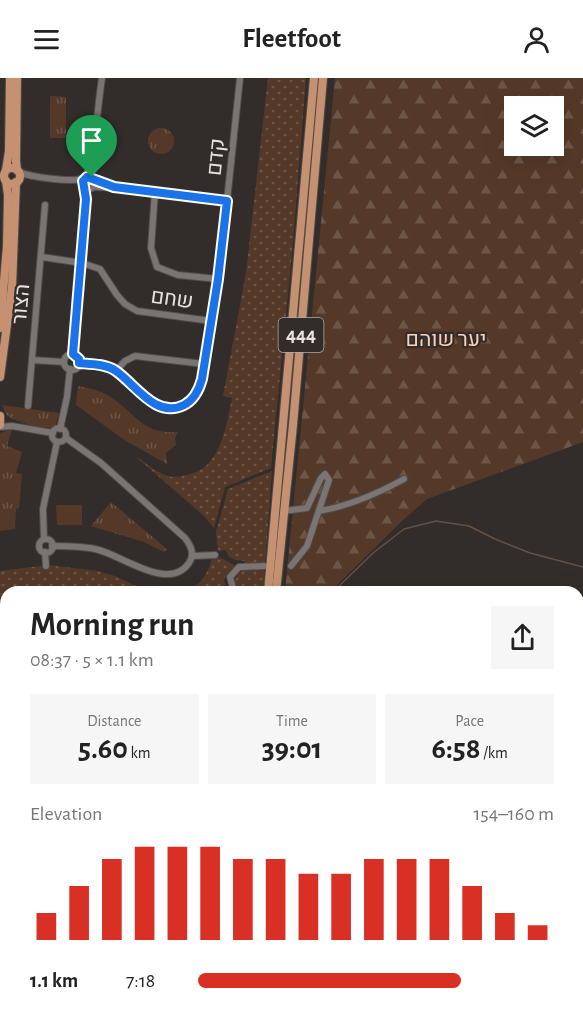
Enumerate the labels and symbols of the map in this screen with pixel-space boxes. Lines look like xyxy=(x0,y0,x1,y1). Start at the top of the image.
pin xyxy=(66,115,117,177)
street label: קדם xyxy=(204,137,228,177)
street label: הצור xyxy=(9,283,33,325)
street label: שחם xyxy=(149,286,195,312)
road number: 444 xyxy=(278,318,324,352)
park label: יער שוהם xyxy=(406,329,486,350)

